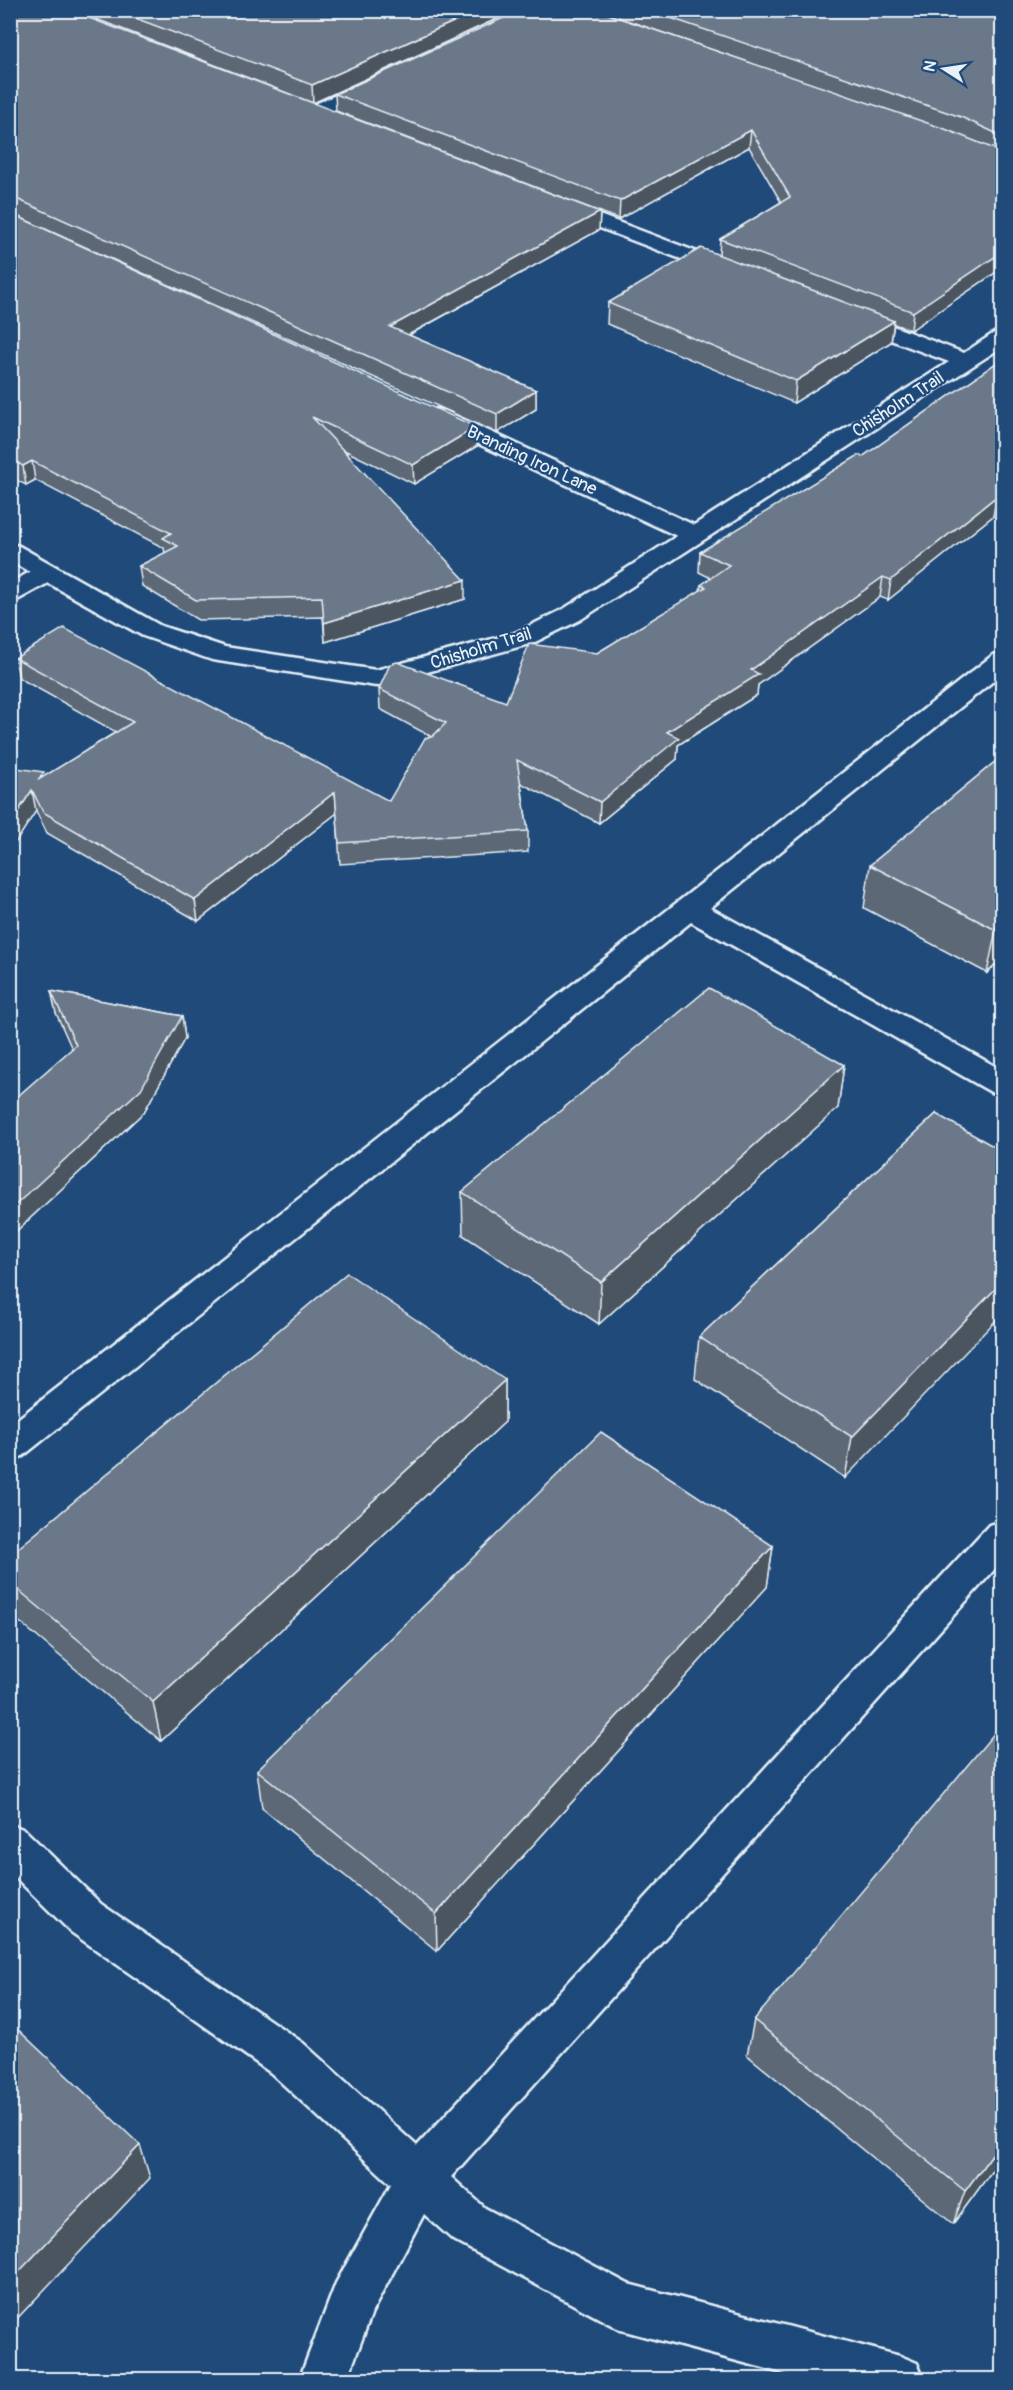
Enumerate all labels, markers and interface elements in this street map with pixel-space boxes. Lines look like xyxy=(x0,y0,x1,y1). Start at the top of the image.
north arrow xyxy=(914,39,974,99)
text: N xyxy=(919,59,941,73)
street label: Chisholm Trail xyxy=(848,366,949,443)
street label: Branding Iron Lane xyxy=(463,420,601,501)
street label: Chisholm Trail xyxy=(428,622,535,675)

